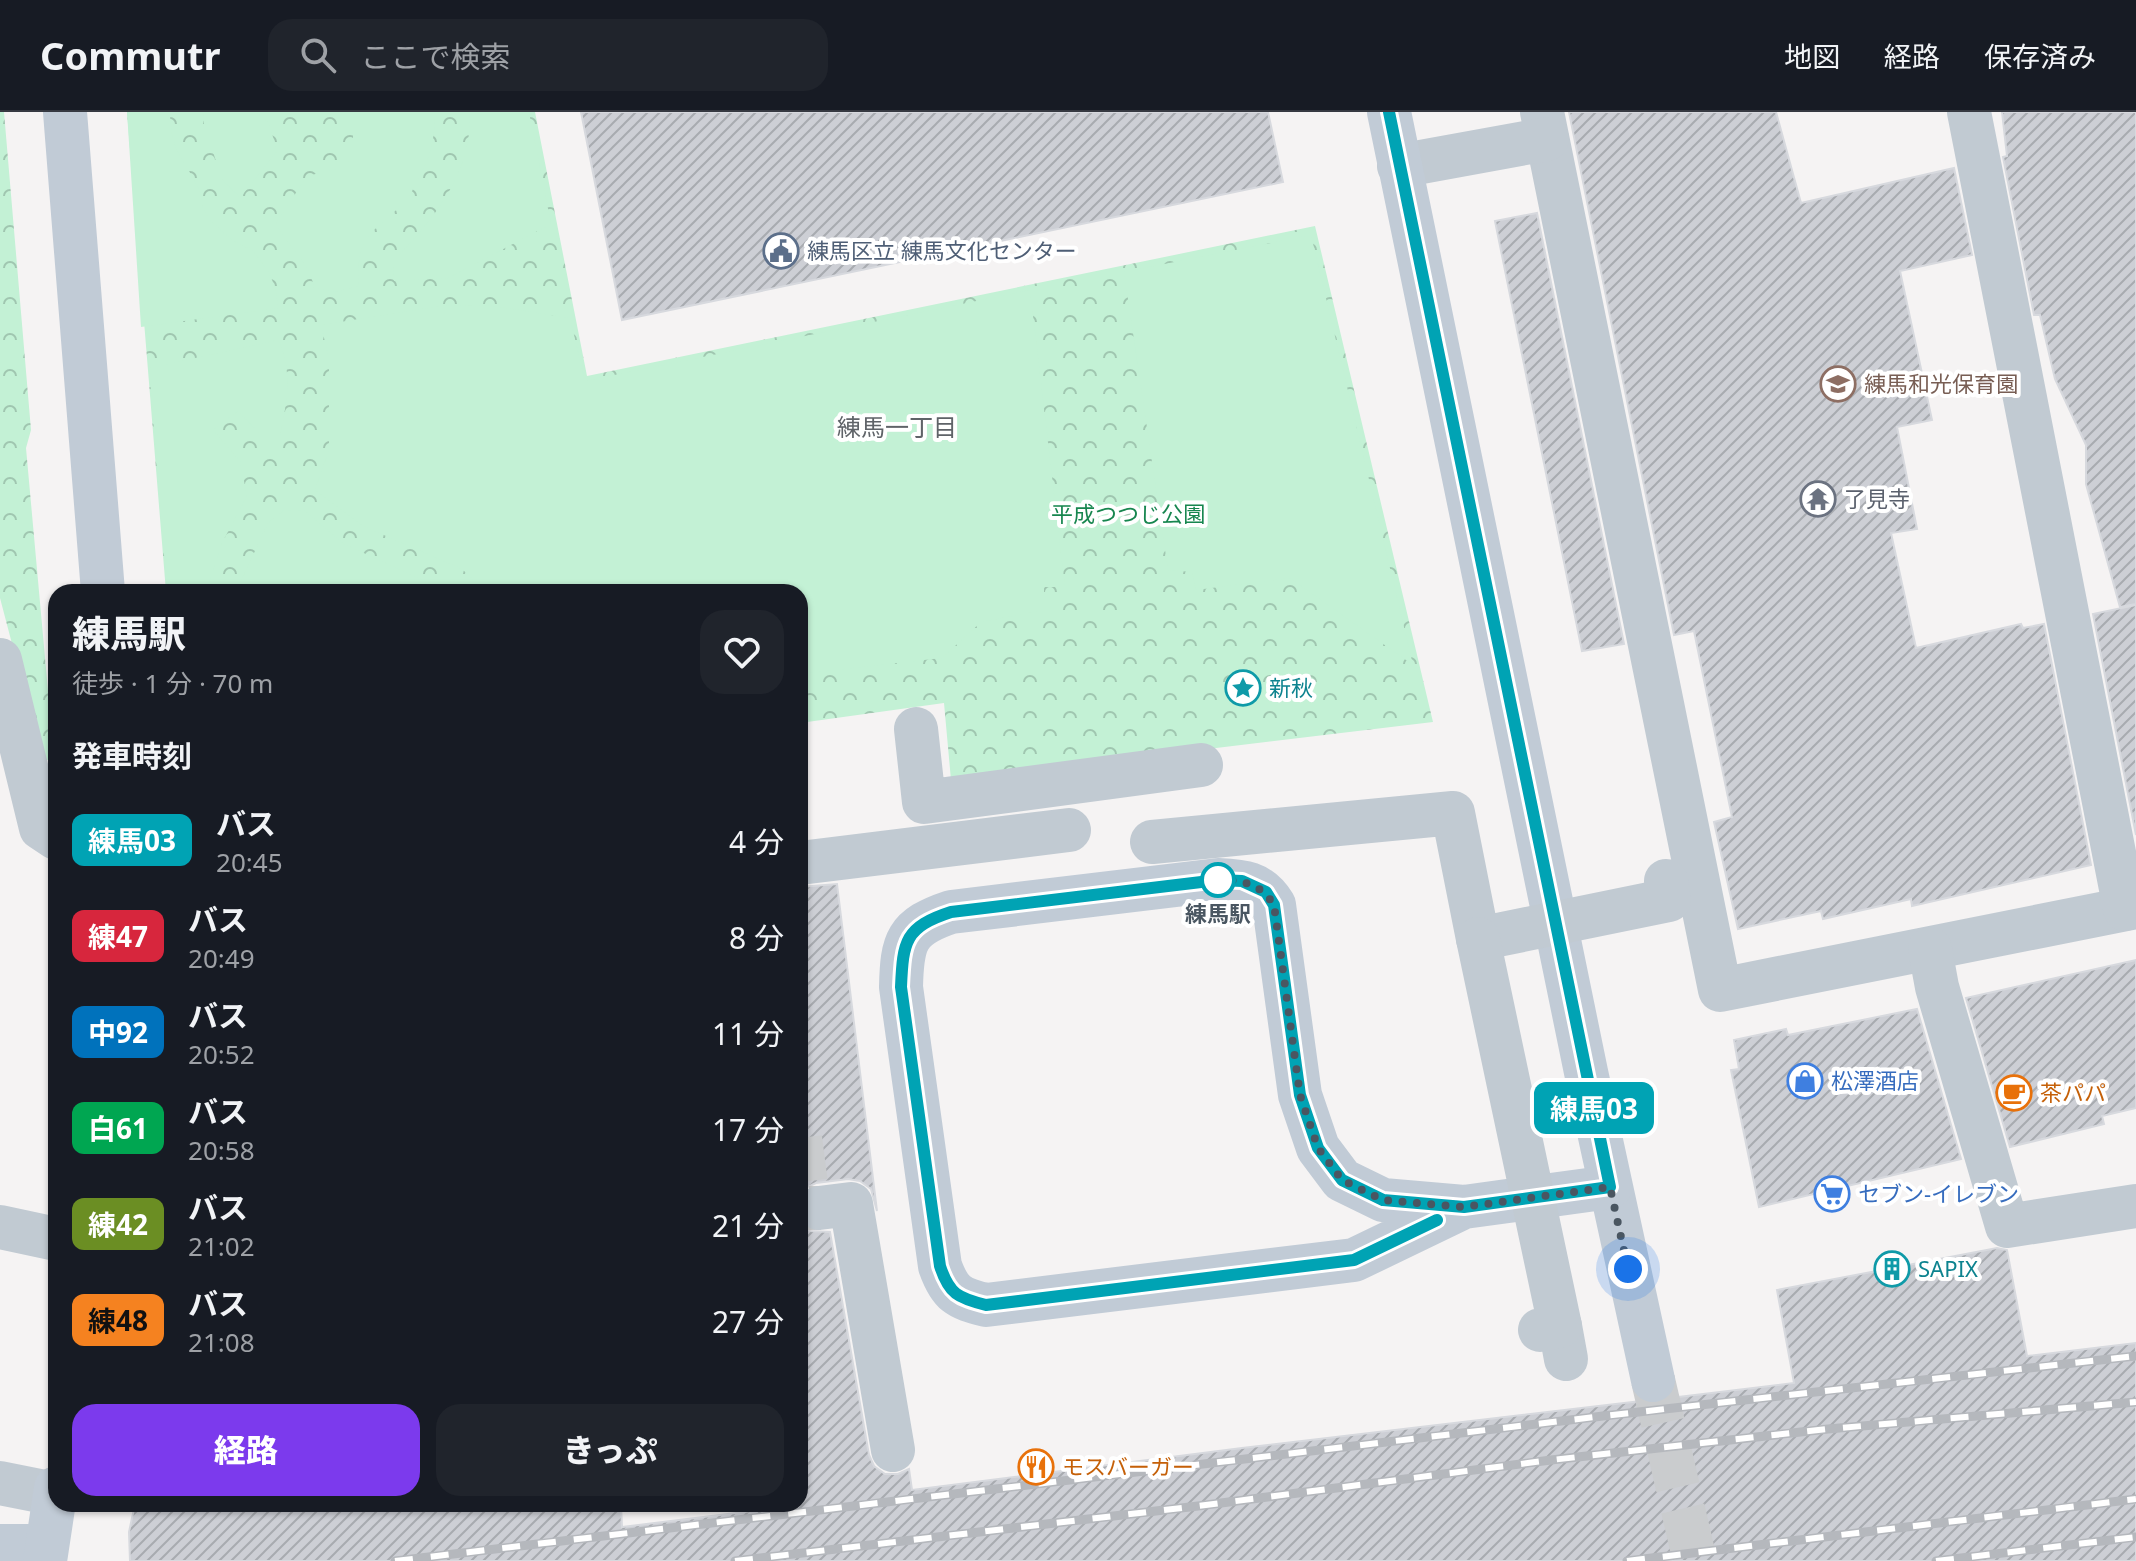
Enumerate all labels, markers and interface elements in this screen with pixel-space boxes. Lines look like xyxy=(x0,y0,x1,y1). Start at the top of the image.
search box xyxy=(268,19,828,91)
text: Commutr xyxy=(40,29,220,81)
icon: search xyxy=(296,33,340,77)
text: ここで検索 xyxy=(360,36,510,77)
text: 地図 xyxy=(1784,37,1840,75)
text: 経路 xyxy=(1884,37,1940,75)
text: 保存済み xyxy=(1984,37,2096,75)
public building icon: 練馬区立 練馬文化センター xyxy=(762,232,800,270)
place label: 練馬区立 練馬文化センター xyxy=(807,235,1077,265)
school or university icon: 練馬和光保育園 xyxy=(1819,365,1857,403)
place label: 練馬和光保育園 xyxy=(1864,368,2018,398)
district label: 練馬一丁目 xyxy=(837,410,957,443)
temple icon: 了見寺 xyxy=(1799,480,1837,518)
place label: 了見寺 xyxy=(1844,483,1910,513)
park label: 平成つつじ公園 xyxy=(1051,498,1205,528)
text: 練馬駅 xyxy=(72,607,186,659)
button: heart xyxy=(700,610,784,694)
text: 徒歩 · 1 分 · 70 m xyxy=(72,665,273,701)
place icon: 新秋 xyxy=(1224,669,1262,707)
place label: 新秋 xyxy=(1269,672,1313,702)
text: 発車時刻 xyxy=(72,735,192,776)
text: バス xyxy=(216,803,276,844)
text: 練馬03 xyxy=(88,821,176,859)
text: 4 分 xyxy=(729,821,784,862)
text: 20:45 xyxy=(216,844,283,880)
marker: 練馬駅 xyxy=(1201,863,1235,897)
place label: 練馬駅 xyxy=(1185,898,1251,928)
text: バス xyxy=(188,899,248,940)
text: 練47 xyxy=(88,917,148,955)
text: 8 分 xyxy=(729,917,784,958)
text: 20:49 xyxy=(188,940,255,976)
text: バス xyxy=(188,995,248,1036)
text: 中92 xyxy=(88,1013,148,1051)
text: 11 分 xyxy=(712,1013,784,1054)
text: 20:52 xyxy=(188,1036,255,1072)
shop icon: 松澤酒店 xyxy=(1786,1062,1824,1100)
place label: 松澤酒店 xyxy=(1831,1065,1919,1095)
cafe icon: 茶パパ xyxy=(1995,1074,2033,1112)
place label: 茶パパ xyxy=(2040,1077,2106,1107)
line badge: 練馬03 xyxy=(1538,1082,1650,1134)
text: 練馬03 xyxy=(1550,1089,1638,1127)
text: バス xyxy=(188,1091,248,1132)
text: 白61 xyxy=(88,1109,148,1147)
text: 17 分 xyxy=(712,1109,784,1150)
text: 20:58 xyxy=(188,1132,255,1168)
supermarket icon: セブン-イレブン xyxy=(1813,1175,1851,1213)
place label: セブン-イレブン xyxy=(1858,1178,2019,1208)
text: バス xyxy=(188,1187,248,1228)
text: 練42 xyxy=(88,1205,148,1243)
text: 21 分 xyxy=(712,1205,784,1246)
text: 21:02 xyxy=(188,1228,255,1264)
your location xyxy=(1608,1249,1648,1289)
building icon: SAPIX xyxy=(1873,1250,1911,1288)
place label: SAPIX xyxy=(1918,1253,1978,1283)
text: バス xyxy=(188,1283,248,1324)
text: 練48 xyxy=(88,1301,148,1339)
text: 27 分 xyxy=(712,1301,784,1342)
text: 21:08 xyxy=(188,1324,255,1360)
button: 経路 xyxy=(72,1404,420,1496)
button: きっぷ xyxy=(436,1404,784,1496)
restaurant icon: モスバーガー xyxy=(1017,1448,1055,1486)
place label: モスバーガー xyxy=(1062,1451,1194,1481)

